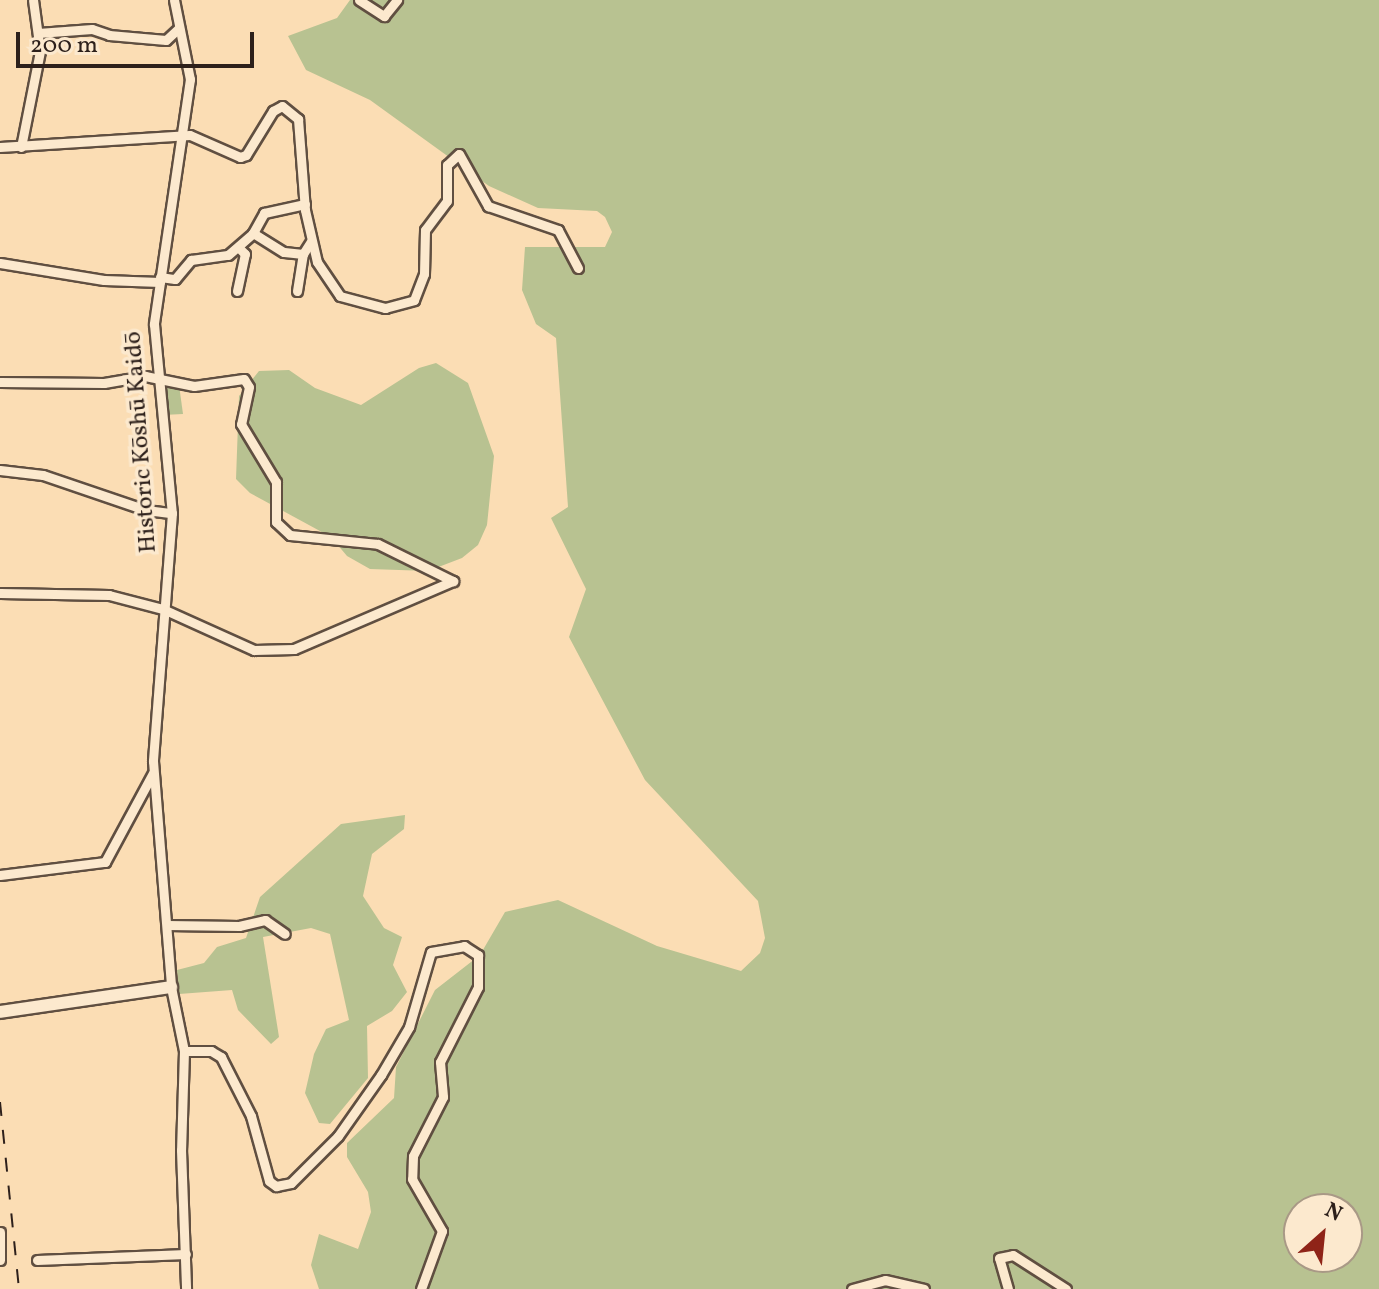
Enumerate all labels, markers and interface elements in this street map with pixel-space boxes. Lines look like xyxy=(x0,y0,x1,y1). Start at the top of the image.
scale bar xyxy=(20,16,258,66)
text: 200 m xyxy=(30,29,98,63)
street label: Historic Kōshū Kaidō xyxy=(120,330,164,554)
north arrow xyxy=(1283,1193,1363,1273)
text: N xyxy=(1319,1196,1347,1230)

